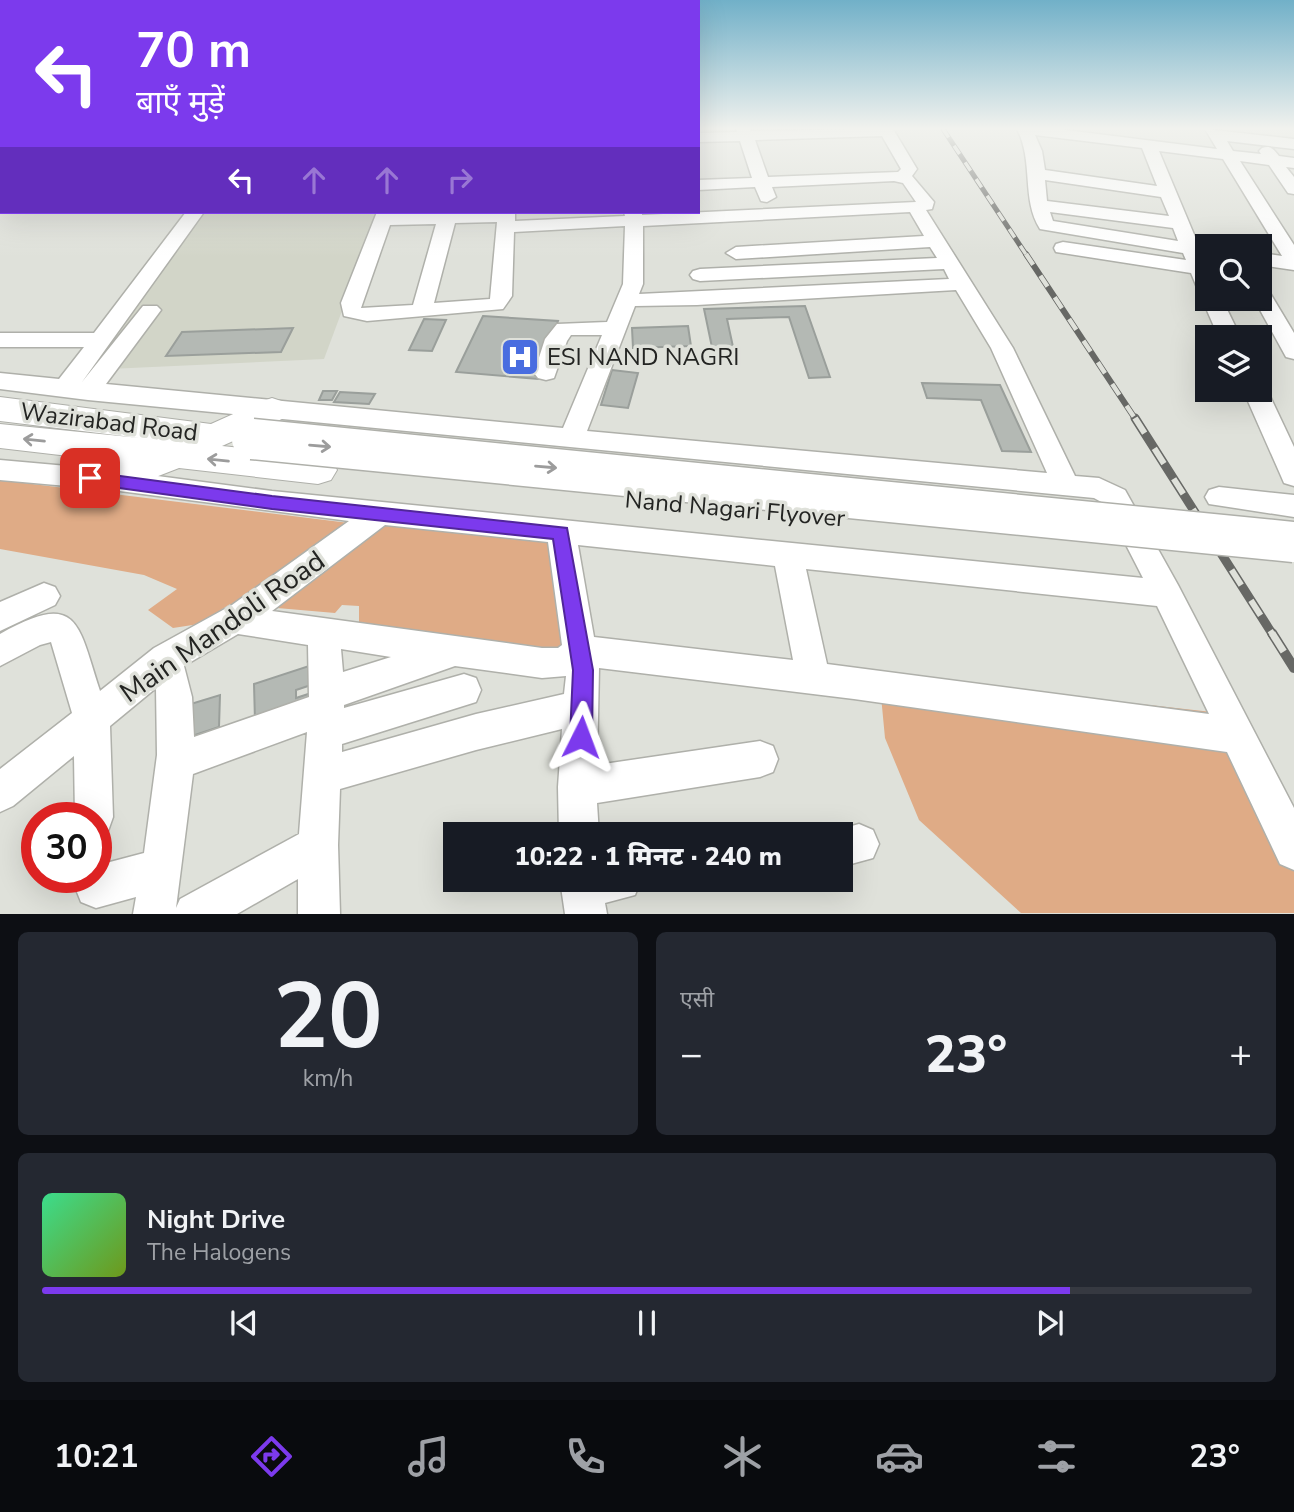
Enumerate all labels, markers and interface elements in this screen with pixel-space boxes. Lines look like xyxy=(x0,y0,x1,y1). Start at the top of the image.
text: 70 m xyxy=(136,17,251,84)
icon: left xyxy=(21,28,112,119)
text: बाएँ मुड़ें xyxy=(136,81,225,124)
icon: left xyxy=(222,161,260,199)
icon: ahead xyxy=(295,161,333,199)
icon: ahead xyxy=(368,161,406,199)
icon: right xyxy=(441,161,479,199)
map controls xyxy=(1195,234,1272,402)
button: search xyxy=(1195,234,1272,311)
button: layers xyxy=(1195,325,1272,402)
hospital icon: ESI NAND NAGRI xyxy=(499,336,541,378)
place label: ESI NAND NAGRI xyxy=(547,341,739,373)
street label: Wazirabad Road xyxy=(19,395,199,449)
one-way arrow xyxy=(23,434,46,447)
one-way arrow xyxy=(308,439,331,452)
pin xyxy=(60,448,120,508)
one-way arrow xyxy=(208,454,230,467)
icon: arrive xyxy=(71,459,109,497)
one-way arrow xyxy=(535,460,557,473)
street label: Nand Nagari Flyover xyxy=(624,483,847,535)
street label: Main Mandoli Road xyxy=(113,542,333,712)
position arrow xyxy=(544,700,618,774)
speed limit sign: 30 xyxy=(21,802,112,893)
text: 10:22 · 1 मिनट · 240 m xyxy=(514,839,782,874)
text: 20 xyxy=(273,955,383,1079)
text: एसी xyxy=(680,984,714,1015)
text: 23° xyxy=(925,1019,1007,1090)
text: − xyxy=(680,1029,703,1080)
text: + xyxy=(1229,1029,1252,1080)
text: km/h xyxy=(303,1063,353,1094)
text: Night Drive xyxy=(147,1202,285,1237)
text: The Halogens xyxy=(147,1237,291,1268)
icon: previous xyxy=(225,1304,263,1342)
icon: pause xyxy=(628,1304,666,1342)
icon: next xyxy=(1031,1304,1069,1342)
icon: directions xyxy=(247,1432,296,1481)
icon: music xyxy=(404,1432,453,1481)
icon: phone xyxy=(561,1432,610,1481)
icon: climate xyxy=(718,1432,767,1481)
icon: car xyxy=(875,1432,924,1481)
icon: filters xyxy=(1032,1432,1081,1481)
text: 10:21 xyxy=(54,1435,139,1478)
text: 23° xyxy=(1189,1435,1240,1478)

